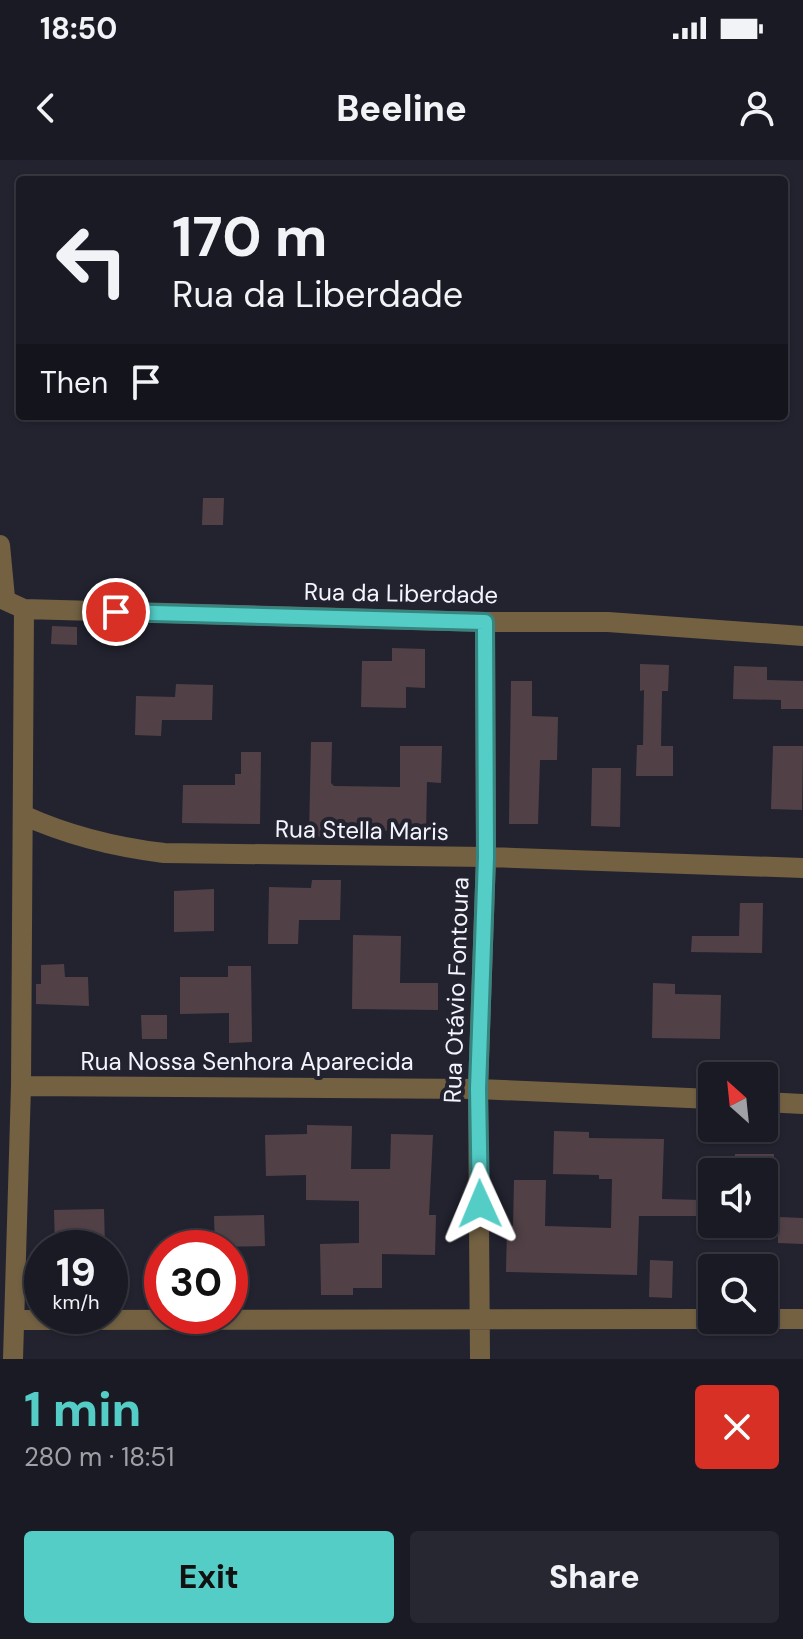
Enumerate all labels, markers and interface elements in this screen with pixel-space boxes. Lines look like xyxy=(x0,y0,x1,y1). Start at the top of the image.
text: 18:50 xyxy=(40,9,117,48)
text: Beeline xyxy=(336,85,467,132)
icon: back xyxy=(24,86,68,130)
icon: person xyxy=(735,86,779,130)
text: 170 m xyxy=(172,200,327,273)
icon: left xyxy=(40,208,144,312)
text: Rua da Liberdade xyxy=(172,271,463,318)
icon: arrive xyxy=(124,360,168,404)
text: Then xyxy=(40,363,108,402)
street label: Rua da Liberdade xyxy=(304,576,498,610)
pin xyxy=(82,578,150,646)
icon: arrive xyxy=(94,590,138,634)
street label: Rua Stella Maris xyxy=(275,813,449,847)
street label: Rua Otávio Fontoura xyxy=(437,876,475,1104)
street label: Rua Nossa Senhora Aparecida xyxy=(80,1046,414,1077)
north arrow xyxy=(698,1062,778,1142)
map controls xyxy=(698,1062,778,1334)
button: sound xyxy=(698,1158,778,1238)
position arrow xyxy=(438,1162,522,1246)
speed limit sign: 30 xyxy=(144,1230,248,1334)
text: 19 xyxy=(56,1246,96,1298)
button: search xyxy=(698,1254,778,1334)
text: km/h xyxy=(52,1289,100,1315)
text: 1 min xyxy=(24,1378,141,1441)
button: close xyxy=(695,1385,779,1469)
text: 280 m · 18:51 xyxy=(24,1440,174,1474)
button: Exit xyxy=(24,1531,394,1623)
button: Share xyxy=(410,1531,779,1623)

